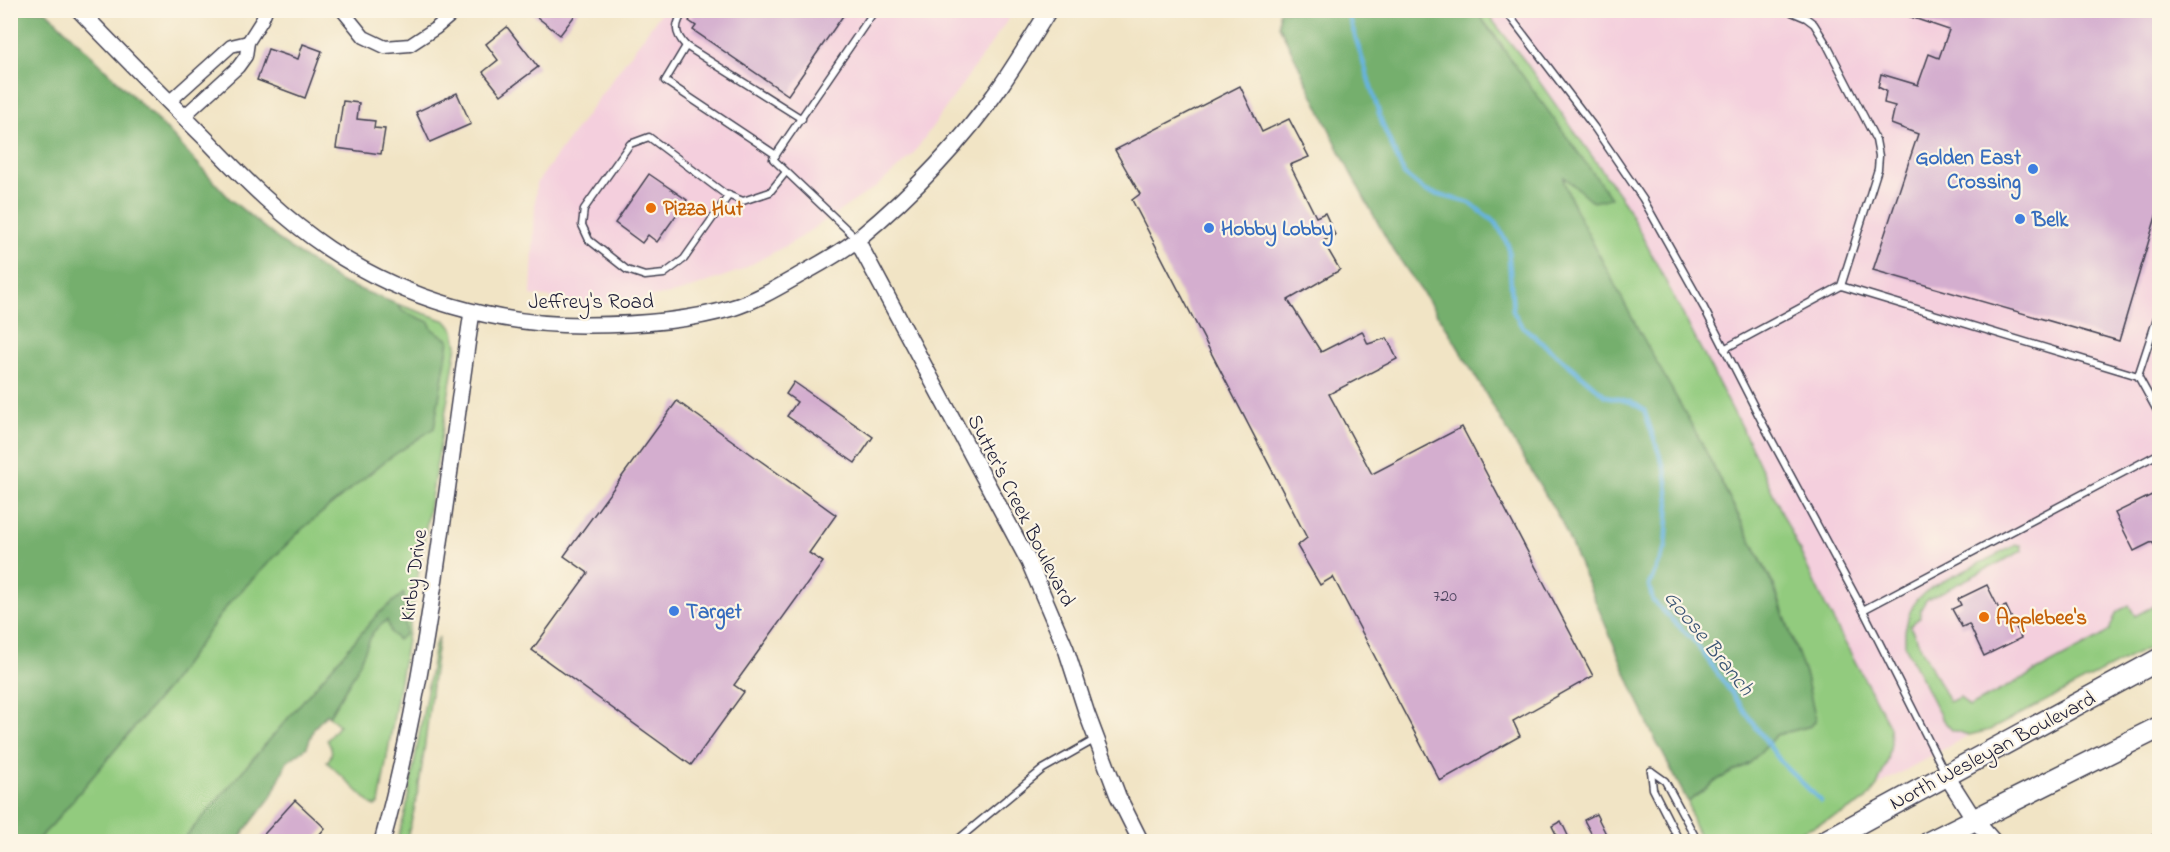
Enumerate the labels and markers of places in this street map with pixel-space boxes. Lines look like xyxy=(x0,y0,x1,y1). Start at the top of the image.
place label: Golden East Crossing xyxy=(1915,144,2022,200)
marker: Golden East Crossing xyxy=(2026,162,2040,176)
place label: Pizza Hut xyxy=(663,195,744,225)
marker: Pizza Hut xyxy=(644,201,658,215)
place label: Belk xyxy=(2031,206,2069,236)
marker: Belk xyxy=(2013,212,2027,226)
place label: Hobby Lobby xyxy=(1221,215,1334,247)
marker: Hobby Lobby xyxy=(1202,221,1216,235)
place label: Target xyxy=(686,598,743,630)
marker: Target xyxy=(667,604,681,618)
place label: Applebee's xyxy=(1996,604,2087,634)
marker: Applebee's xyxy=(1977,610,1991,624)

